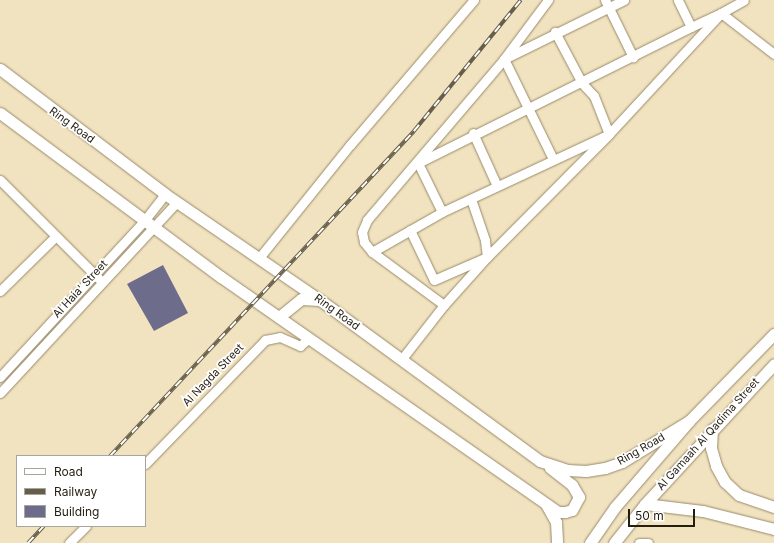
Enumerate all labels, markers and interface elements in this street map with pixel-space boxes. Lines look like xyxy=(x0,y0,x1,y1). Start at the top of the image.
street label: Ring Road xyxy=(47,104,97,146)
street label: Al Haia' Street xyxy=(50,257,110,321)
street label: Ring Road xyxy=(312,291,362,333)
street label: Al Nagda Street xyxy=(180,341,246,409)
street label: Al Gamaah Al Qadima Street xyxy=(654,375,762,493)
street label: Ring Road xyxy=(615,430,667,468)
legend xyxy=(16,455,146,527)
text: Road xyxy=(54,464,83,479)
text: Railway xyxy=(54,484,97,499)
scale bar xyxy=(630,501,697,527)
text: Building xyxy=(54,504,99,519)
text: 50 m xyxy=(635,508,664,523)

